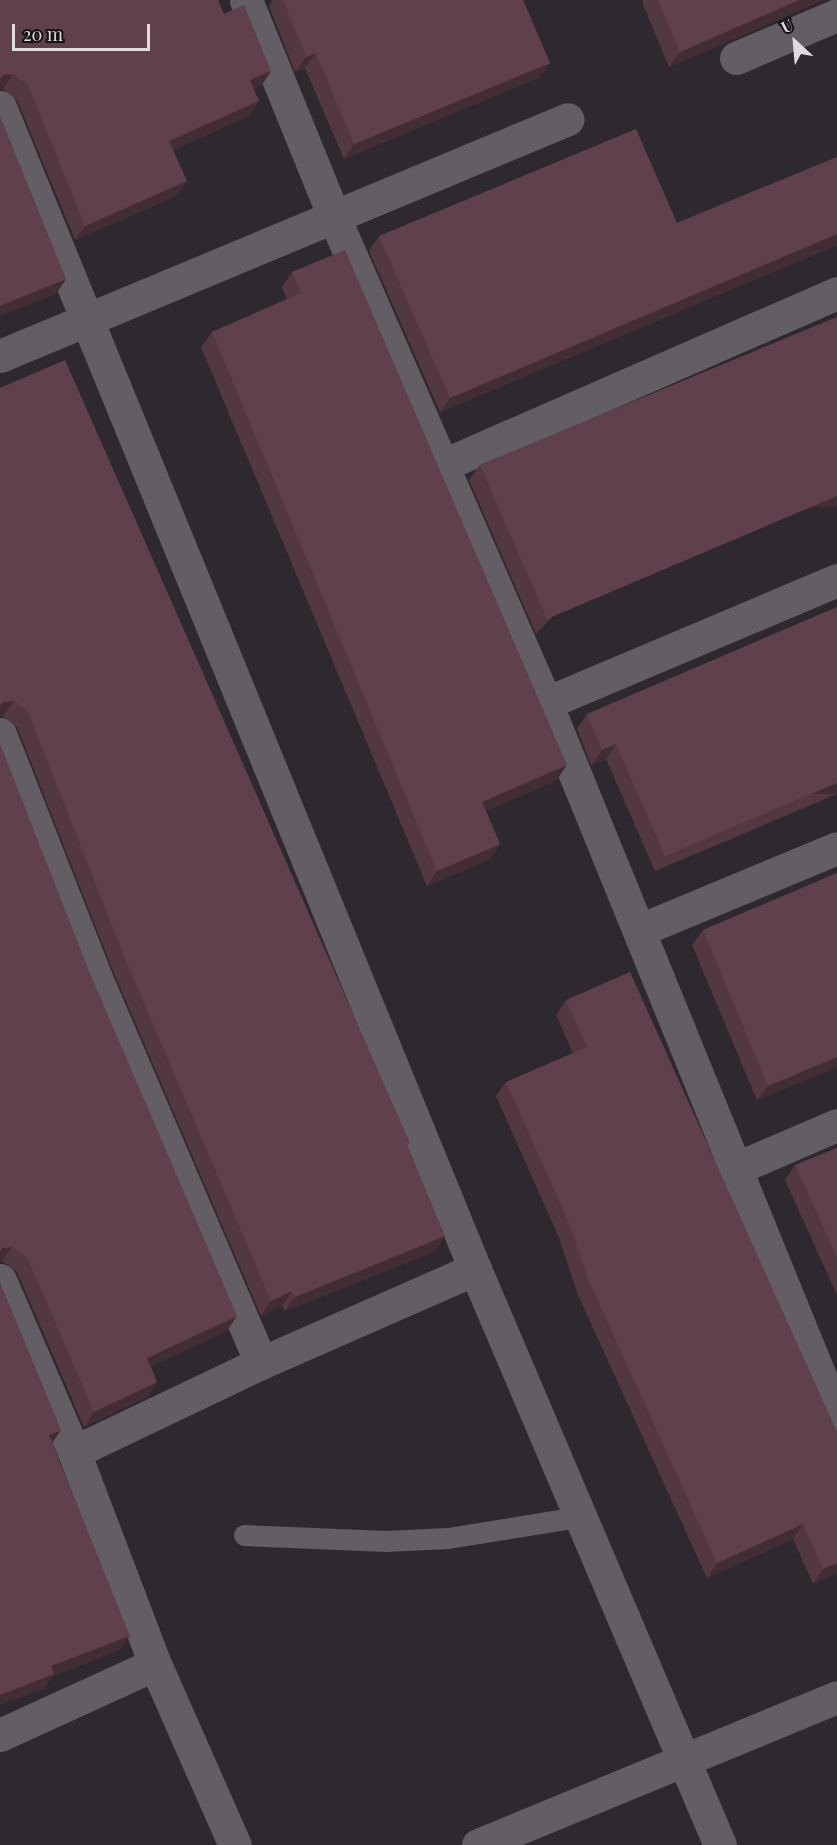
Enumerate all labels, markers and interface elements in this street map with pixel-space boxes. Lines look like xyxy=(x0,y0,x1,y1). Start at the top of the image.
scale bar xyxy=(15,12,153,50)
north arrow xyxy=(765,12,825,72)
text: U xyxy=(777,14,796,37)
text: 20 m xyxy=(23,22,63,46)

